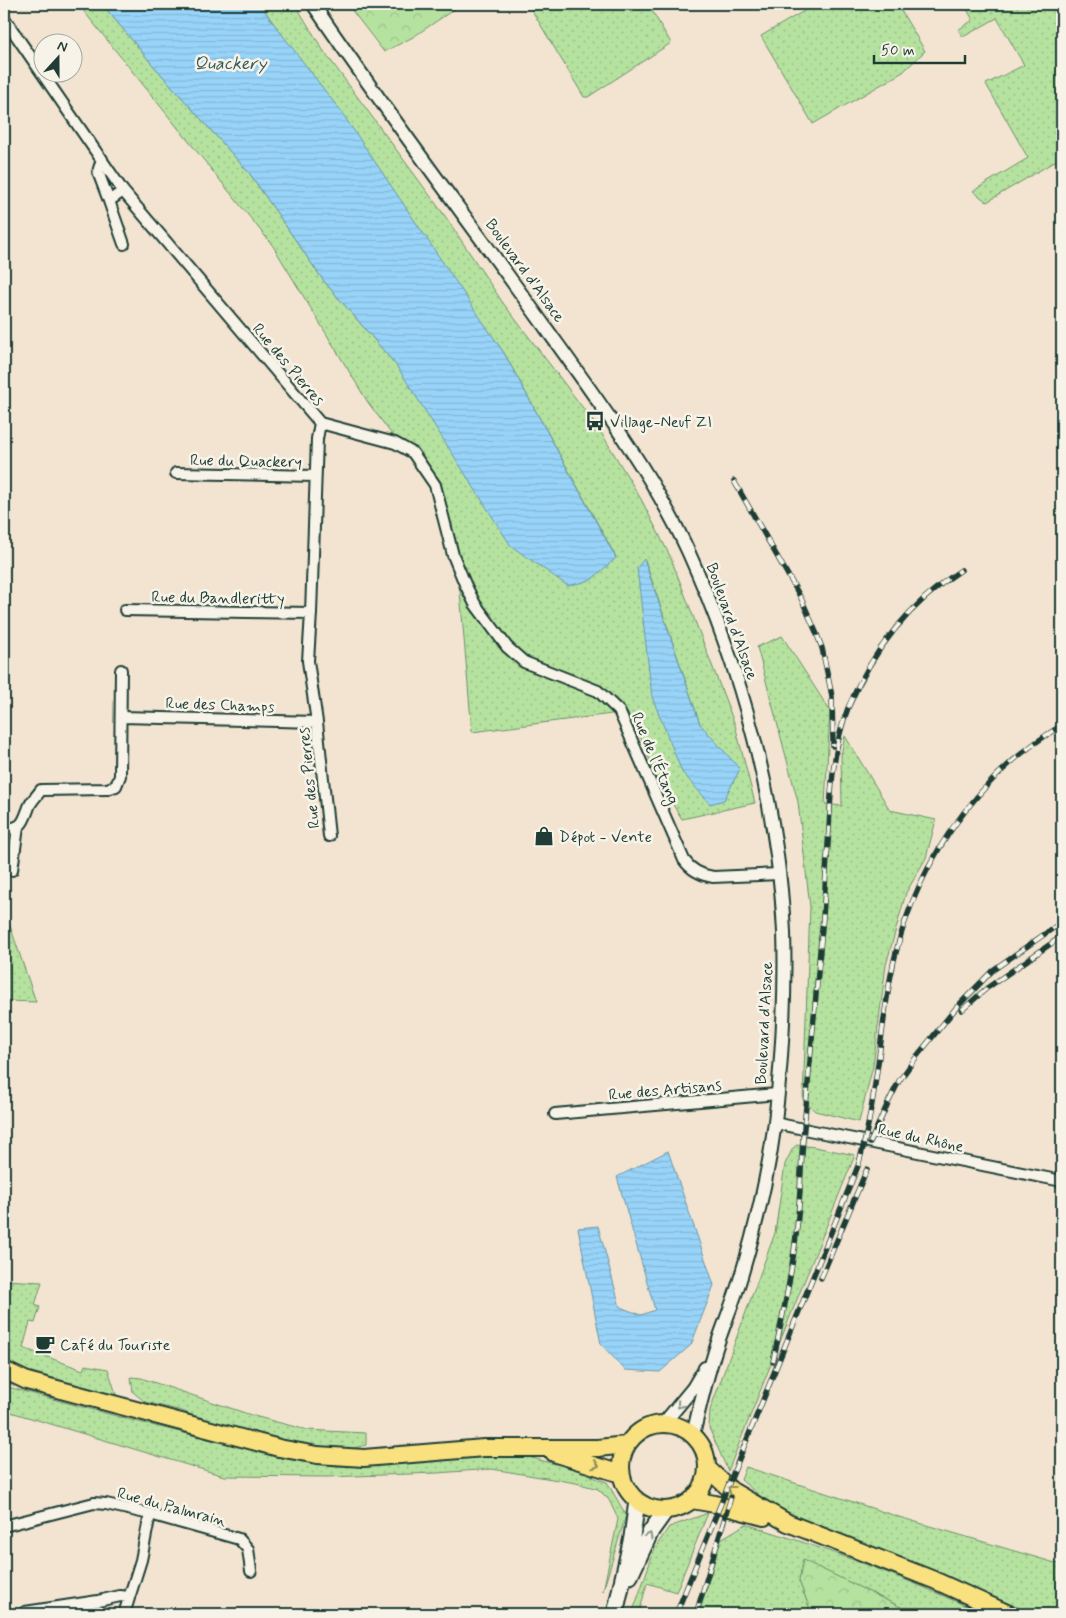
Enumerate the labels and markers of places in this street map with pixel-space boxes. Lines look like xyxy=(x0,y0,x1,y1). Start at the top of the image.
bus stop icon: Village-Neuf ZI xyxy=(584,410,606,432)
place label: Village-Neuf ZI xyxy=(610,412,712,433)
shop icon: Dépot - Vente xyxy=(533,825,555,847)
place label: Dépot - Vente xyxy=(559,827,652,848)
cafe icon: Café du Touriste xyxy=(34,1333,56,1355)
place label: Café du Touriste xyxy=(60,1335,170,1356)

